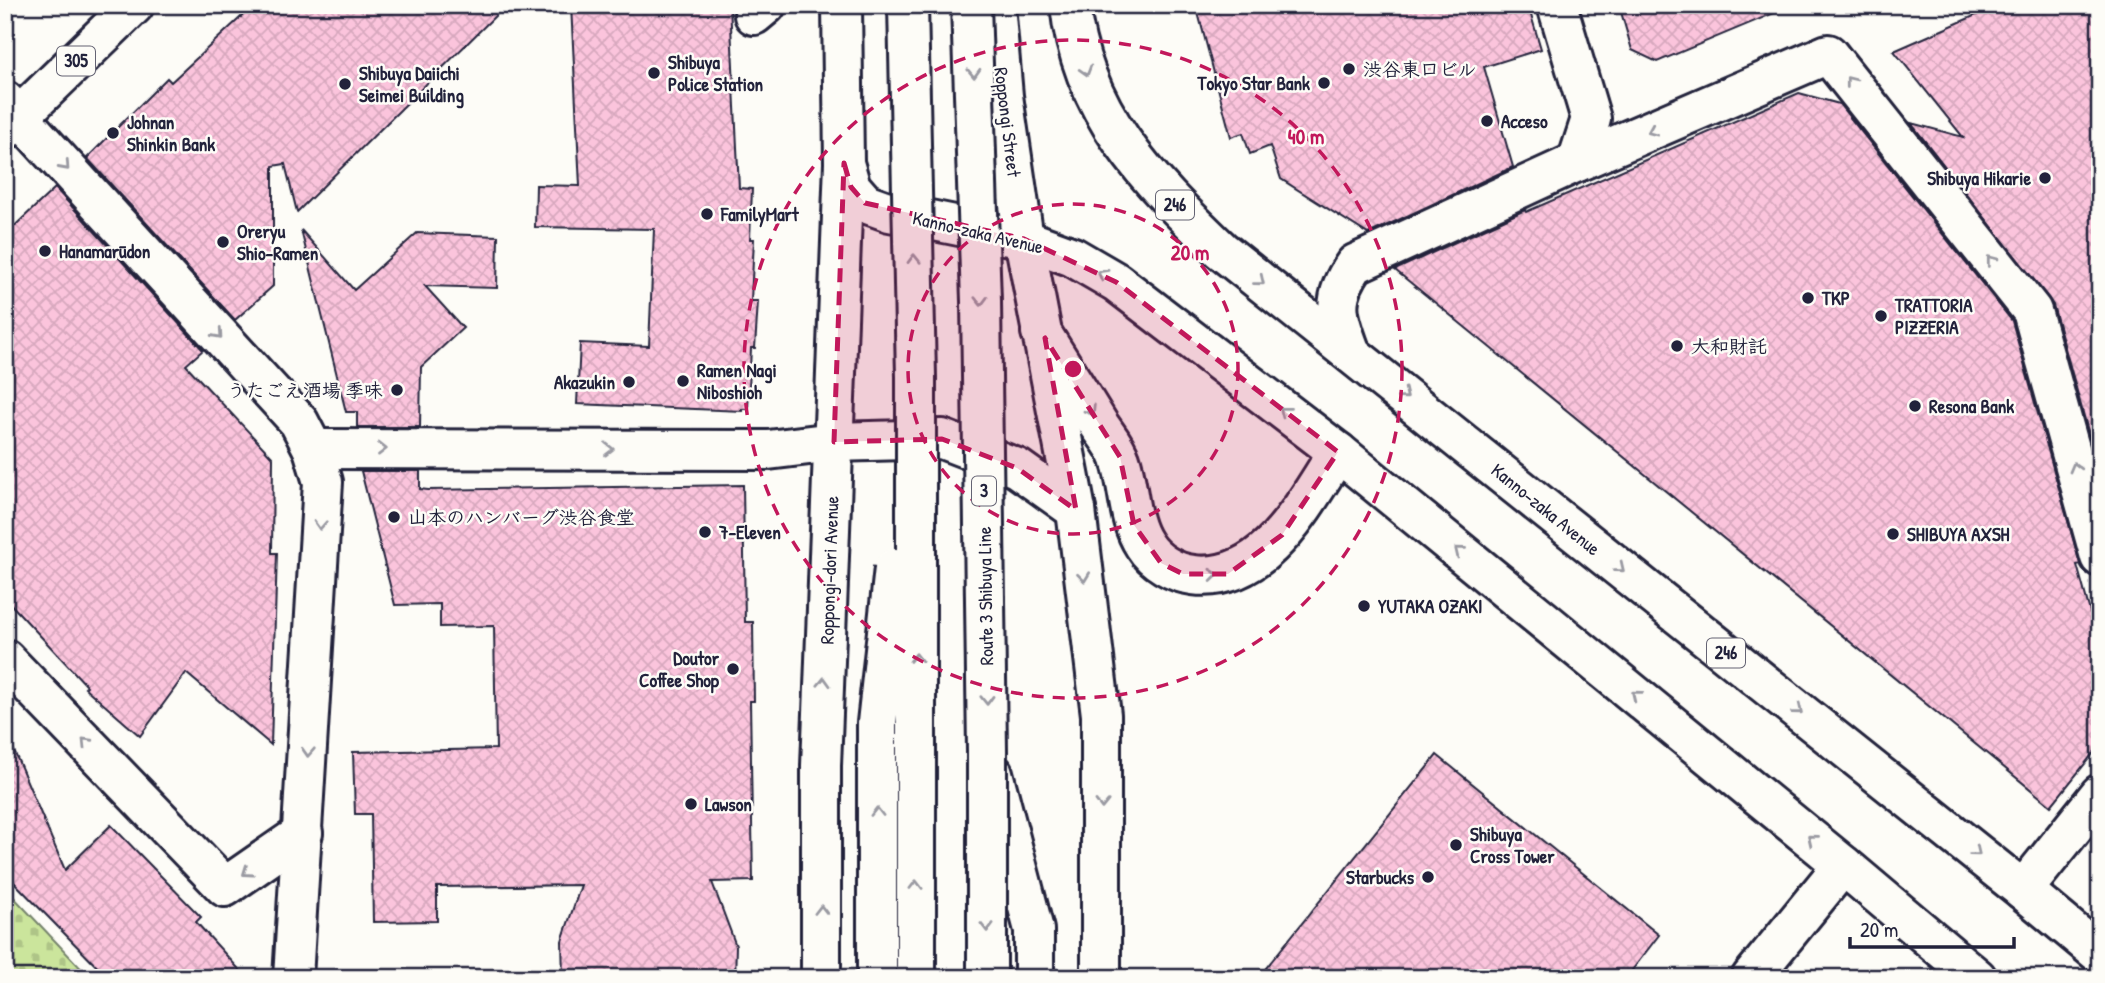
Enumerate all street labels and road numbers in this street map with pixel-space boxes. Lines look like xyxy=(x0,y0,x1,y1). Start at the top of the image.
road number: 305 xyxy=(57,46,95,76)
street label: Roppongi Street xyxy=(988,66,1028,179)
road number: 246 xyxy=(1156,190,1194,220)
street label: Kanno-zaka Avenue xyxy=(910,204,1046,260)
street label: Kanno-zaka Avenue xyxy=(1486,457,1606,561)
road number: 3 xyxy=(972,476,996,505)
street label: Roppongi-dori Avenue xyxy=(813,495,845,645)
street label: Route 3 Shibuya Line xyxy=(971,526,999,666)
road number: 246 xyxy=(1707,638,1745,668)

